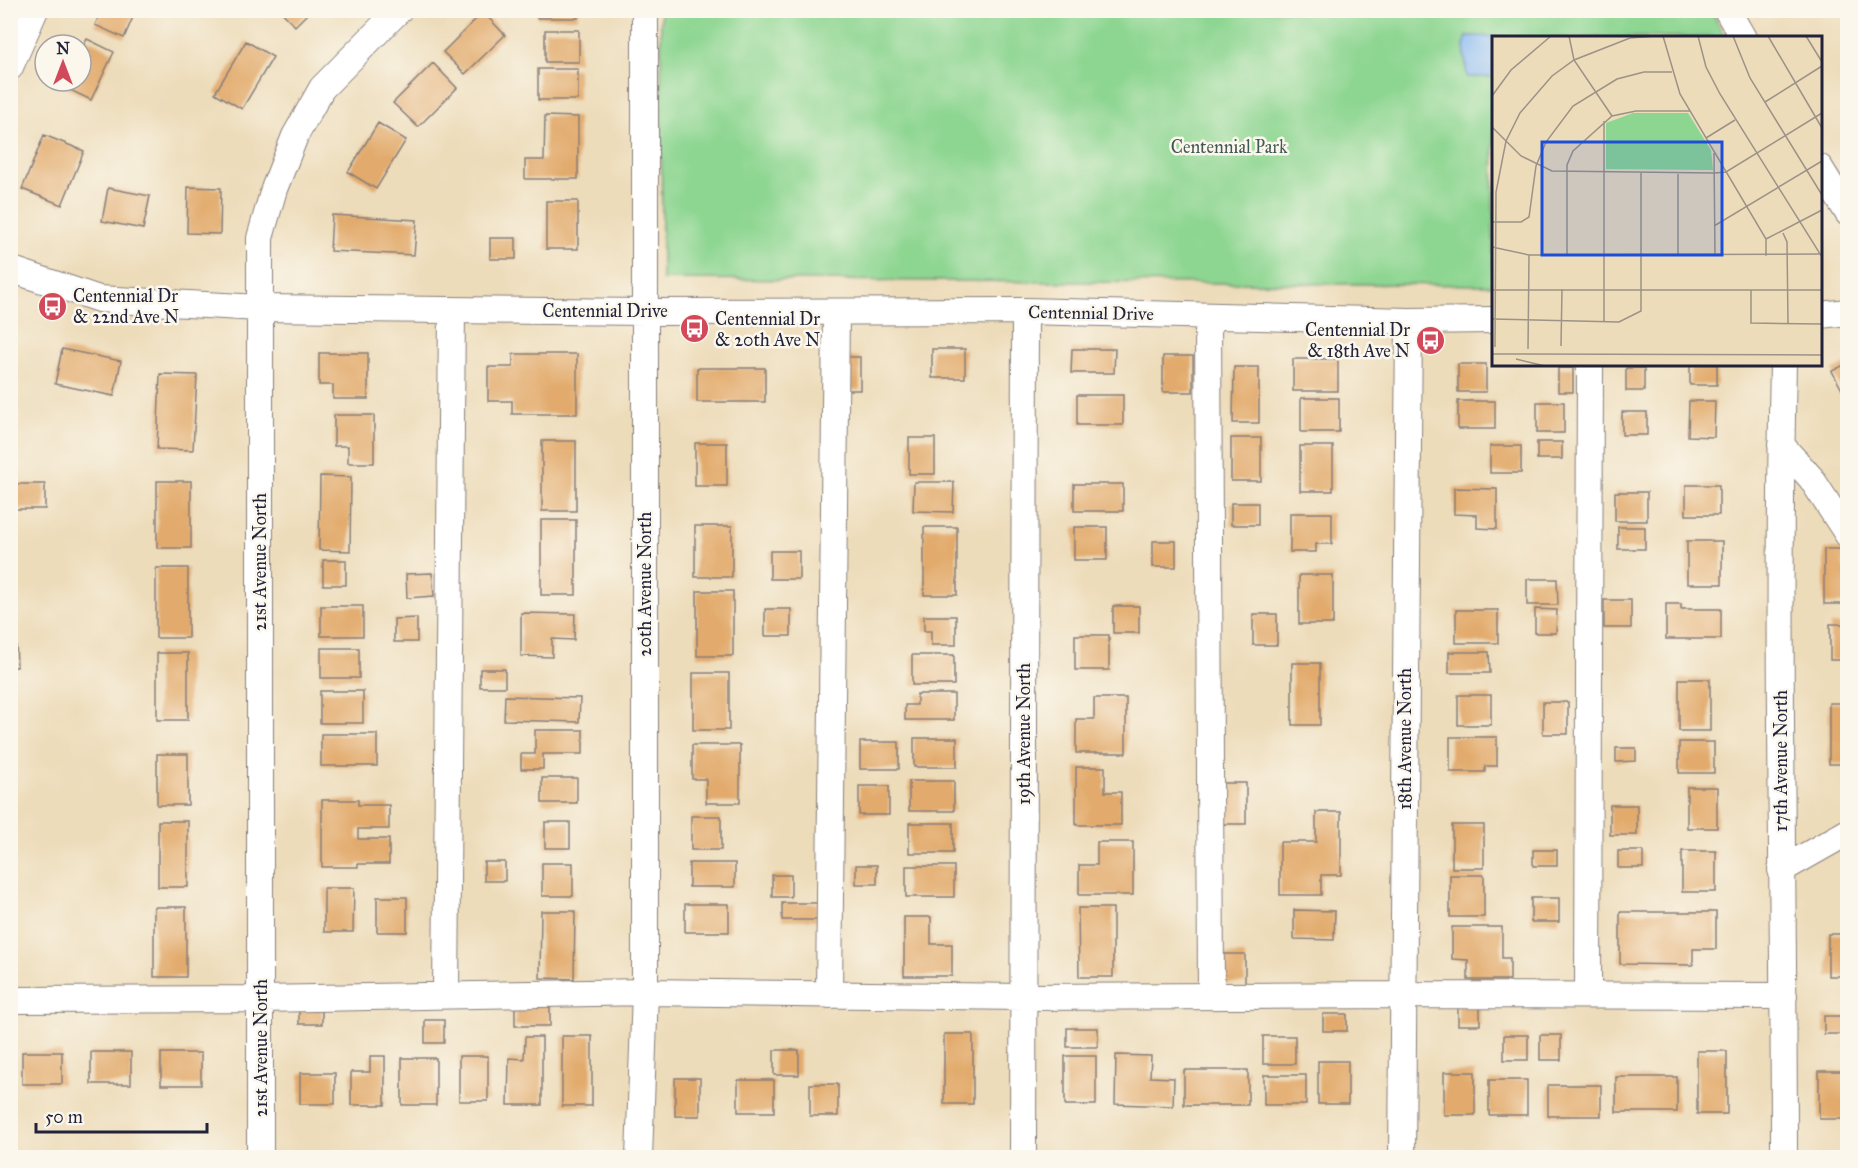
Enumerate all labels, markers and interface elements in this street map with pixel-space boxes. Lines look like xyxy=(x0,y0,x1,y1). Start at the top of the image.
north arrow xyxy=(33,33,93,93)
inset map xyxy=(1492,36,1822,366)
text: N xyxy=(56,39,70,58)
park label: Centennial Park xyxy=(1171,136,1288,158)
place label: Centennial Dr & 22nd Ave N xyxy=(73,285,179,328)
bus stop icon: Centennial Dr & 22nd Ave N xyxy=(36,290,68,322)
street label: Centennial Drive xyxy=(542,300,668,322)
street label: Centennial Drive xyxy=(1028,301,1154,325)
place label: Centennial Dr & 20th Ave N xyxy=(715,308,820,351)
bus stop icon: Centennial Dr & 20th Ave N xyxy=(678,313,710,345)
place label: Centennial Dr & 18th Ave N xyxy=(1305,319,1410,362)
bus stop icon: Centennial Dr & 18th Ave N xyxy=(1415,324,1447,356)
street label: 21st Avenue North xyxy=(249,493,271,631)
street label: 20th Avenue North xyxy=(634,512,656,656)
street label: 19th Avenue North xyxy=(1013,663,1035,805)
street label: 18th Avenue North xyxy=(1394,668,1416,810)
street label: 17th Avenue North xyxy=(1770,690,1792,832)
street label: 21st Avenue North xyxy=(250,979,272,1117)
scale bar xyxy=(36,1096,207,1134)
text: 50 m xyxy=(45,1106,83,1128)

